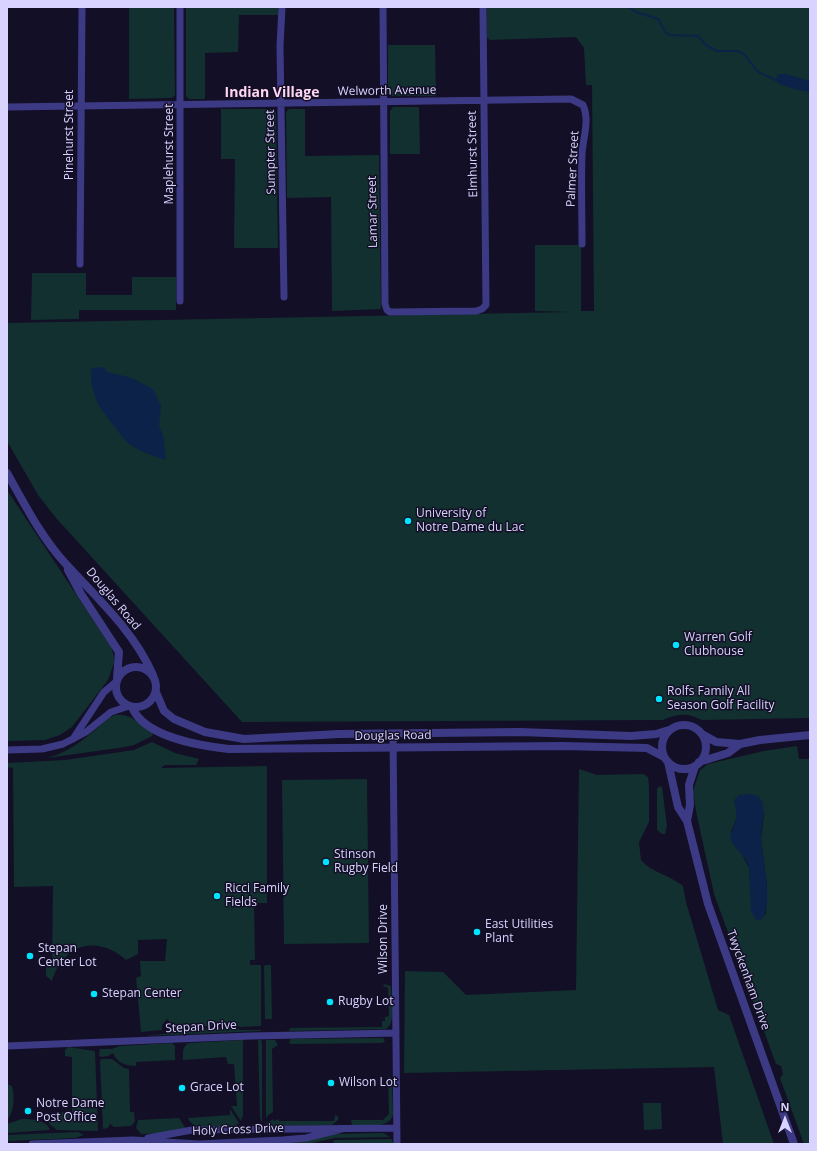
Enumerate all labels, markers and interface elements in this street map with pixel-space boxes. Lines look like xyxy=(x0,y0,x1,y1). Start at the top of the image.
street label: Welworth Avenue xyxy=(337,83,437,99)
district label: Indian Village xyxy=(225,85,319,101)
street label: Pinehurst Street xyxy=(63,90,77,180)
street label: Maplehurst Street xyxy=(163,104,177,204)
street label: Sumpter Street xyxy=(263,109,279,195)
street label: Elmhurst Street xyxy=(465,110,481,198)
street label: Palmer Street xyxy=(564,131,582,207)
street label: Lamar Street xyxy=(365,176,381,248)
place label: University of Notre Dame du Lac xyxy=(416,507,524,535)
marker: University of Notre Dame du Lac xyxy=(403,516,413,526)
street label: Douglas Road xyxy=(83,565,143,633)
place label: Warren Golf Clubhouse xyxy=(684,631,752,659)
marker: Warren Golf Clubhouse xyxy=(671,640,681,650)
place label: Rolfs Family All Season Golf Facility xyxy=(667,685,775,713)
marker: Rolfs Family All Season Golf Facility xyxy=(654,694,664,704)
street label: Douglas Road xyxy=(354,728,432,744)
place label: Stinson Rugby Field xyxy=(334,848,398,876)
marker: Stinson Rugby Field xyxy=(321,857,331,867)
place label: Ricci Family Fields xyxy=(225,882,289,910)
marker: Ricci Family Fields xyxy=(212,891,222,901)
street label: Wilson Drive xyxy=(377,904,391,974)
place label: East Utilities Plant xyxy=(485,918,553,946)
marker: East Utilities Plant xyxy=(472,927,482,937)
street label: Twyckenham Drive xyxy=(723,928,773,1032)
place label: Stepan Center Lot xyxy=(38,942,96,970)
marker: Stepan Center Lot xyxy=(25,951,35,961)
place label: Stepan Center xyxy=(102,987,182,1001)
marker: Stepan Center xyxy=(89,989,99,999)
place label: Rugby Lot xyxy=(338,995,394,1009)
marker: Rugby Lot xyxy=(325,997,335,1007)
street label: Stepan Drive xyxy=(165,1018,237,1036)
place label: Wilson Lot xyxy=(339,1076,397,1090)
marker: Wilson Lot xyxy=(326,1078,336,1088)
place label: Grace Lot xyxy=(190,1081,244,1095)
marker: Grace Lot xyxy=(177,1083,187,1093)
place label: Notre Dame Post Office xyxy=(36,1097,105,1125)
north arrow xyxy=(765,1099,805,1139)
text: N xyxy=(781,1099,789,1114)
marker: Notre Dame Post Office xyxy=(23,1106,33,1116)
street label: Holy Cross Drive xyxy=(192,1121,284,1139)

